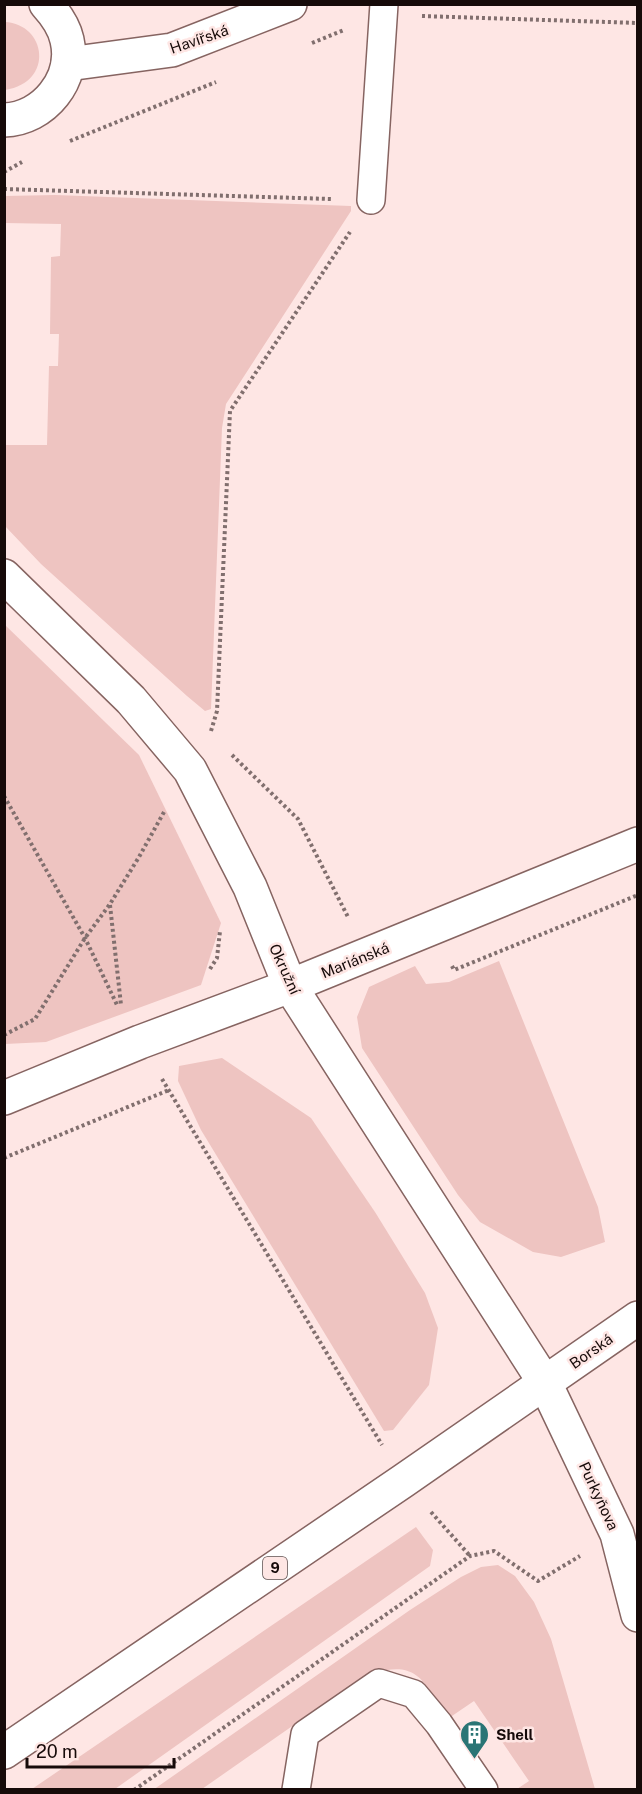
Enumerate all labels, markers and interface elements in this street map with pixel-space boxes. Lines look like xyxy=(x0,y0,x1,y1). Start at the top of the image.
street label: Havířská xyxy=(168,21,230,57)
street label: Mariánská xyxy=(318,939,392,981)
street label: Okružní xyxy=(266,941,304,997)
street label: Borská xyxy=(566,1330,616,1372)
street label: Purkyňova xyxy=(576,1459,622,1533)
road number: 9 xyxy=(263,1557,287,1579)
building icon: Shell xyxy=(459,1718,491,1760)
place label: Shell xyxy=(496,1726,534,1743)
scale bar xyxy=(27,1731,174,1769)
text: 20 m xyxy=(36,1741,78,1762)

